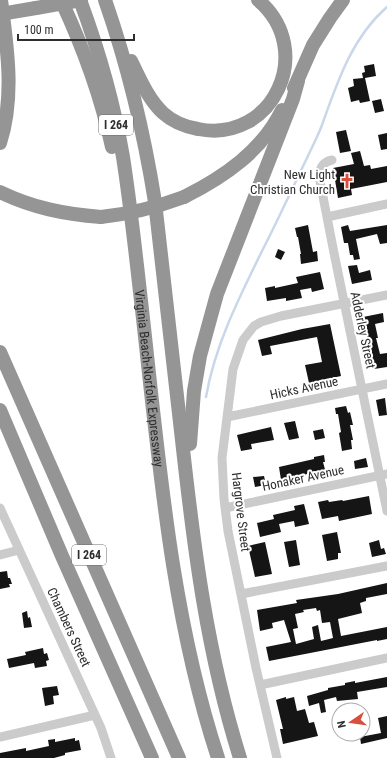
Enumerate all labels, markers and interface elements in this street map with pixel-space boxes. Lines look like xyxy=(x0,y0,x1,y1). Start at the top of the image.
scale bar xyxy=(18,16,134,42)
text: 100 m xyxy=(24,23,54,37)
road number: I 264 xyxy=(99,115,133,135)
place label: New Light Christian Church xyxy=(250,167,335,197)
church icon: New Light Christian Church xyxy=(338,172,356,190)
street label: Virginia Beach-Norfolk Expressway xyxy=(132,289,167,469)
street label: Adderley Street xyxy=(348,290,379,370)
street label: Hicks Avenue xyxy=(269,373,339,403)
street label: Honaker Avenue xyxy=(261,462,345,494)
street label: Hargrove Street xyxy=(229,471,253,553)
road number: I 264 xyxy=(72,545,106,565)
street label: Chambers Street xyxy=(44,585,94,669)
north arrow xyxy=(331,702,371,742)
text: N xyxy=(335,719,349,729)

